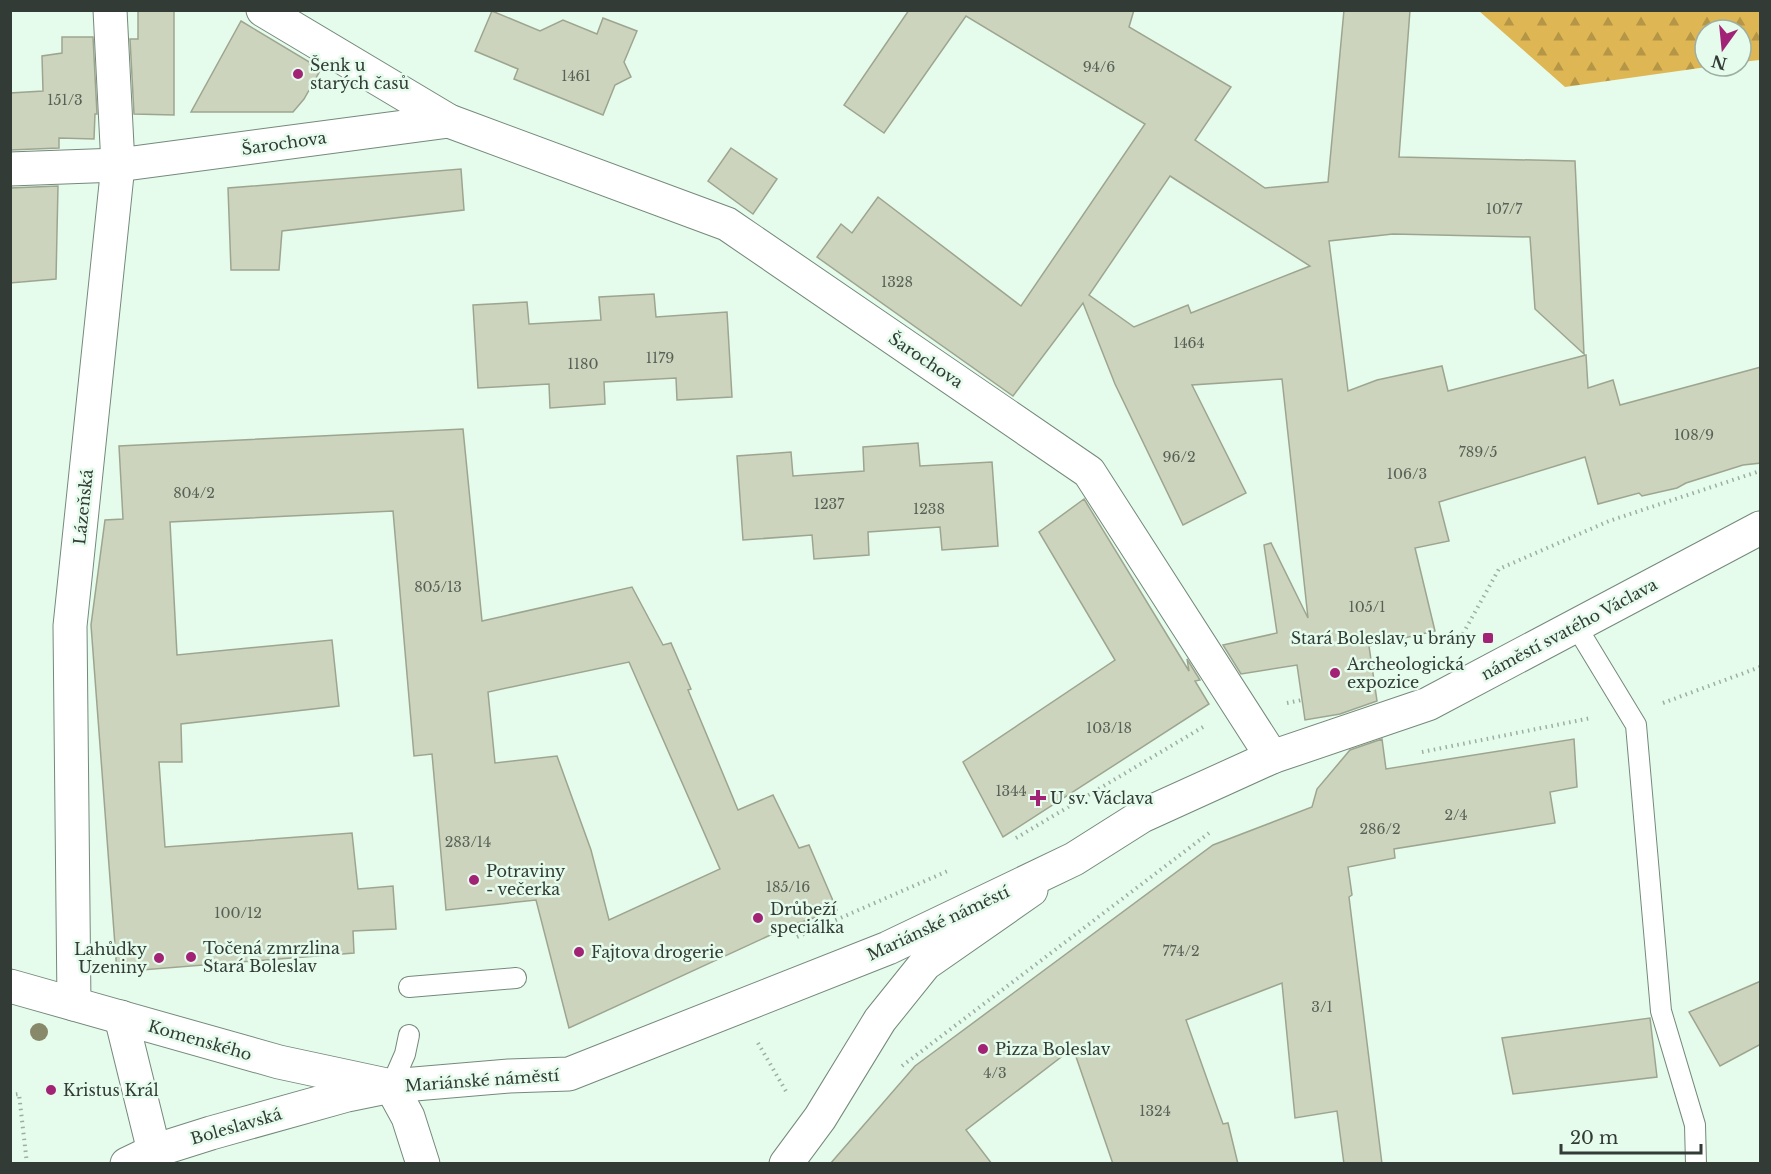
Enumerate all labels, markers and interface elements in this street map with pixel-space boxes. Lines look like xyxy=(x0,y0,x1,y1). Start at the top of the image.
north arrow xyxy=(1693,18,1753,78)
text: N xyxy=(1709,51,1729,74)
place label: Šenk u starých časů xyxy=(310,55,410,93)
house number: 94/6 xyxy=(1083,58,1115,76)
marker: Šenk u starých časů xyxy=(291,67,305,81)
house number: 1461 xyxy=(561,67,591,85)
house number: 151/3 xyxy=(47,91,83,109)
street label: Šarochova xyxy=(240,127,328,159)
house number: 107/7 xyxy=(1486,200,1523,218)
house number: 1328 xyxy=(881,273,913,291)
street label: Šarochova xyxy=(885,328,967,392)
house number: 1464 xyxy=(1173,334,1205,352)
house number: 1179 xyxy=(646,349,674,367)
house number: 1180 xyxy=(568,355,598,373)
house number: 108/9 xyxy=(1674,426,1714,444)
house number: 789/5 xyxy=(1459,443,1497,461)
house number: 96/2 xyxy=(1162,448,1196,466)
house number: 106/3 xyxy=(1387,465,1427,483)
street label: Lázeňská xyxy=(69,468,97,546)
house number: 804/2 xyxy=(173,484,215,502)
house number: 1237 xyxy=(814,495,845,513)
house number: 1238 xyxy=(913,500,945,518)
street label: náměstí svatého Václava xyxy=(1478,574,1661,684)
house number: 805/13 xyxy=(414,578,462,596)
house number: 105/1 xyxy=(1349,598,1385,616)
place label: Stará Boleslav, u brány xyxy=(1291,628,1477,648)
marker: Stará Boleslav, u brány xyxy=(1481,631,1495,645)
place label: Archeologická expozice xyxy=(1346,654,1464,692)
marker: Archeologická expozice xyxy=(1328,666,1342,680)
house number: 103/18 xyxy=(1086,719,1132,737)
house number: 1344 xyxy=(995,782,1027,800)
place label: U sv. Václava xyxy=(1050,788,1153,808)
marker: U sv. Václava xyxy=(1031,791,1045,805)
house number: 2/4 xyxy=(1445,806,1467,824)
house number: 286/2 xyxy=(1359,820,1401,838)
house number: 283/14 xyxy=(445,833,491,851)
place label: Potraviny - večerka xyxy=(486,861,566,899)
marker: Potraviny - večerka xyxy=(467,873,481,887)
house number: 185/16 xyxy=(766,878,810,896)
street label: Mariánské náměstí xyxy=(864,881,1013,965)
place label: Drůbeží speciálka xyxy=(770,899,844,937)
house number: 100/12 xyxy=(214,904,262,922)
marker: Drůbeží speciálka xyxy=(751,911,765,925)
place label: Točená zmrzlina Stará Boleslav xyxy=(203,938,340,976)
place label: Lahůdky Uzeniny xyxy=(74,939,148,977)
place label: Fajtova drogerie xyxy=(591,942,724,962)
house number: 774/2 xyxy=(1162,942,1200,960)
marker: Fajtova drogerie xyxy=(572,945,586,959)
marker: Točená zmrzlina Stará Boleslav xyxy=(184,950,198,964)
marker: Lahůdky Uzeniny xyxy=(152,951,166,965)
house number: 3/1 xyxy=(1311,998,1333,1016)
street label: Komenského xyxy=(146,1016,254,1064)
place label: Pizza Boleslav xyxy=(995,1039,1111,1059)
marker: Pizza Boleslav xyxy=(976,1042,990,1056)
house number: 4/3 xyxy=(983,1064,1007,1082)
street label: Mariánské náměstí xyxy=(404,1065,560,1095)
place label: Kristus Král xyxy=(63,1080,159,1100)
marker: Kristus Král xyxy=(44,1083,58,1097)
house number: 1324 xyxy=(1139,1102,1171,1120)
street label: Boleslavská xyxy=(188,1103,284,1149)
scale bar xyxy=(1561,1117,1700,1155)
text: 20 m xyxy=(1570,1127,1618,1149)

